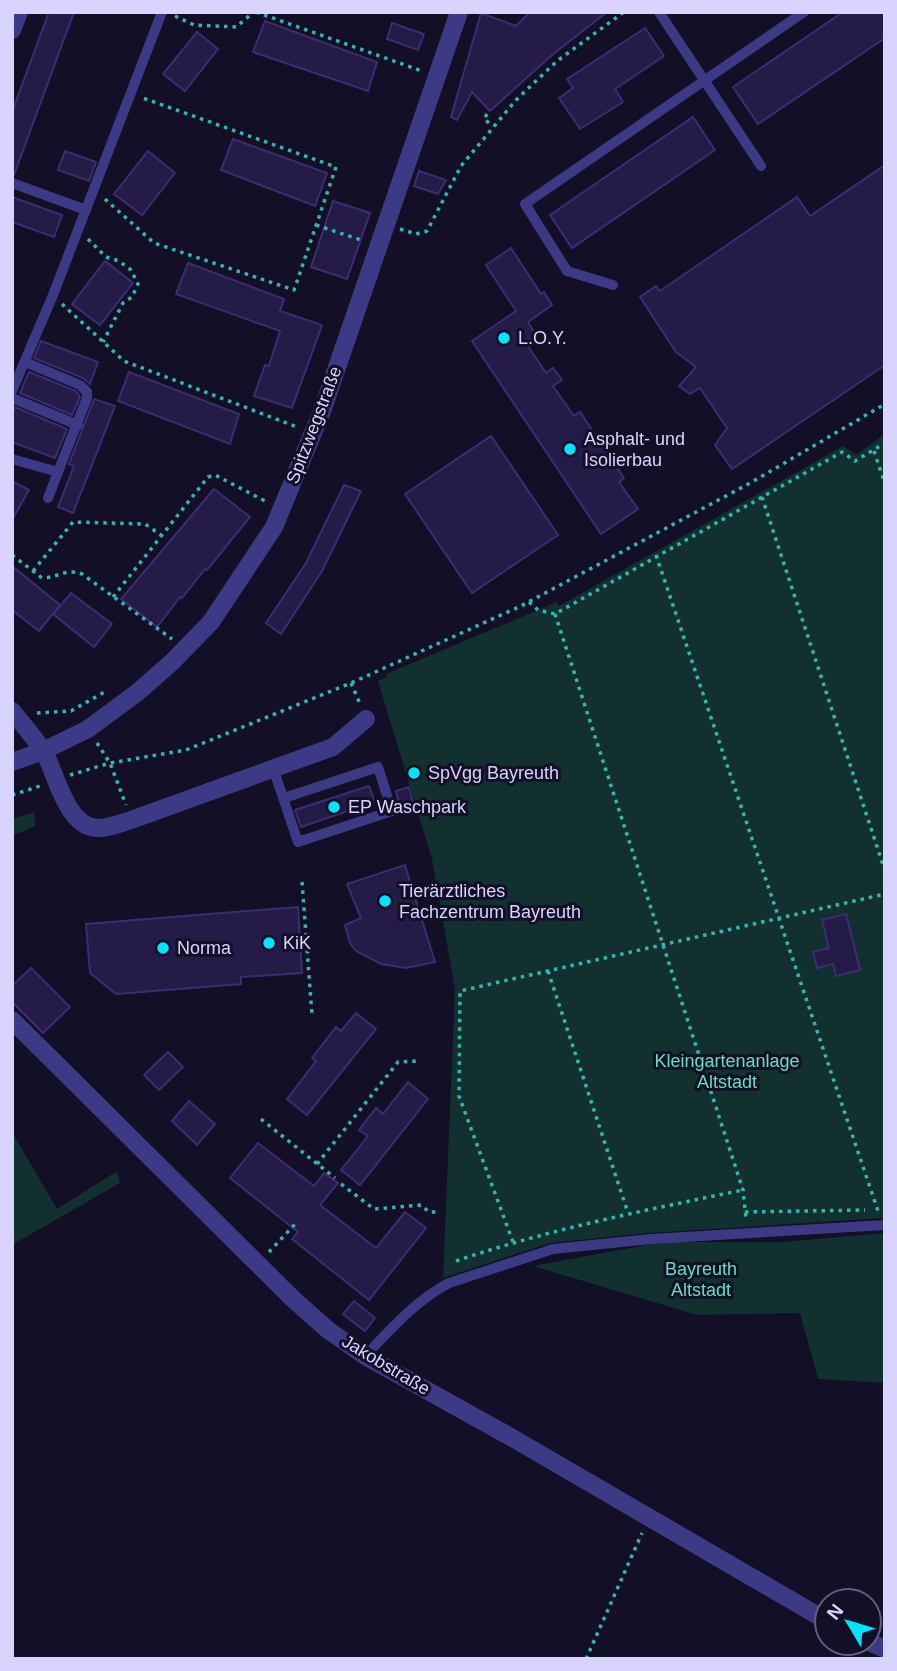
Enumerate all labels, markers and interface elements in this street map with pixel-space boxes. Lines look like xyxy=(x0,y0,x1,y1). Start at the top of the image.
place label: L.O.Y. xyxy=(518,328,567,348)
marker: L.O.Y. xyxy=(496,330,512,346)
street label: Spitzwegstraße xyxy=(282,364,346,486)
place label: Asphalt- und Isolierbau xyxy=(584,429,685,470)
marker: Asphalt- und Isolierbau xyxy=(562,441,578,457)
place label: SpVgg Bayreuth xyxy=(428,763,559,783)
marker: SpVgg Bayreuth xyxy=(406,765,422,781)
place label: EP Waschpark xyxy=(348,797,467,817)
marker: EP Waschpark xyxy=(326,799,342,815)
place label: Tierärztliches Fachzentrum Bayreuth xyxy=(399,881,581,922)
marker: Tierärztliches Fachzentrum Bayreuth xyxy=(377,893,393,909)
place label: KiK xyxy=(283,933,311,953)
marker: KiK xyxy=(261,935,277,951)
place label: Norma xyxy=(177,938,232,958)
marker: Norma xyxy=(155,940,171,956)
park label: Kleingartenanlage Altstadt xyxy=(654,1051,800,1092)
park label: Bayreuth Altstadt xyxy=(665,1259,737,1300)
street label: Jakobstraße xyxy=(338,1331,434,1399)
north arrow xyxy=(813,1587,883,1657)
text: N xyxy=(822,1600,847,1624)

